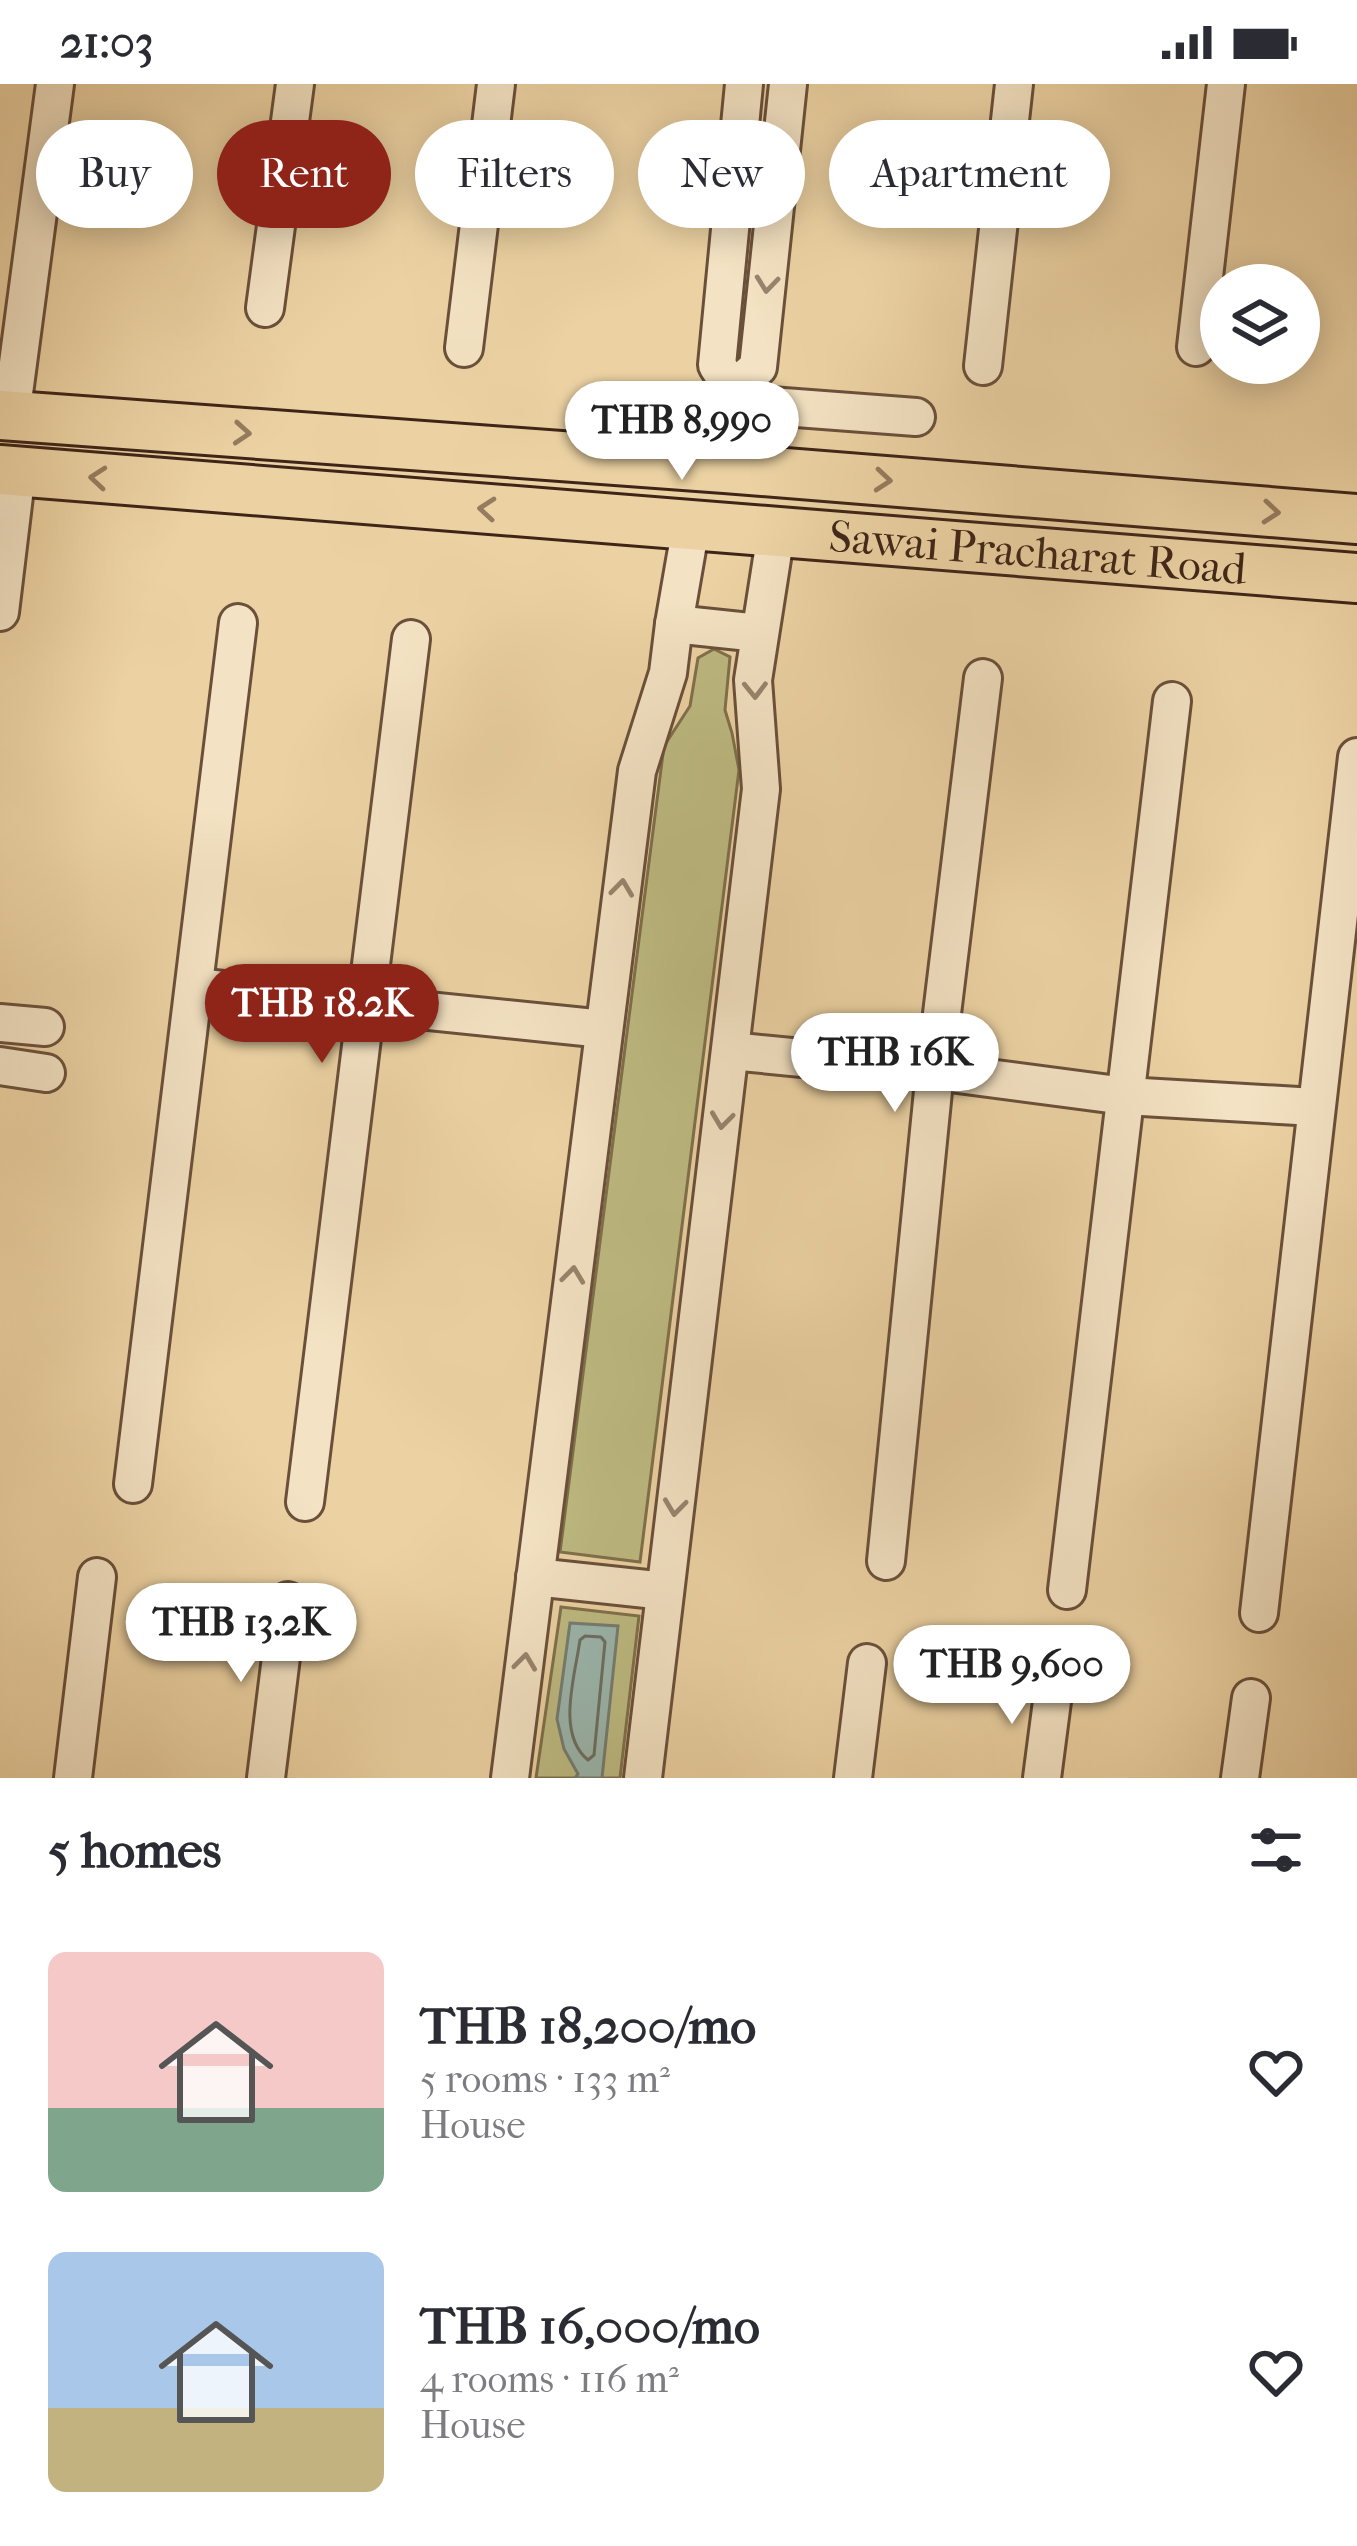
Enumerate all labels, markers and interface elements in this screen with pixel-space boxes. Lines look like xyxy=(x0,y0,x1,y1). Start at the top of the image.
text: 21:03 xyxy=(60,16,153,69)
chip: Buy xyxy=(36,120,193,228)
chip: Rent xyxy=(217,120,391,228)
chip: Filters xyxy=(415,120,614,228)
chip: New xyxy=(638,120,805,228)
chip: Apartment xyxy=(829,120,1110,228)
map controls xyxy=(1200,264,1320,384)
button: layers xyxy=(1200,264,1320,384)
one-way arrow xyxy=(755,275,780,294)
pin: THB 8,990 xyxy=(545,381,819,483)
text: THB 8,990 xyxy=(592,397,772,443)
one-way arrow xyxy=(233,420,252,446)
one-way arrow xyxy=(88,465,107,491)
one-way arrow xyxy=(874,467,893,493)
one-way arrow xyxy=(477,497,496,522)
one-way arrow xyxy=(1262,498,1281,524)
street label: Sawai Pracharat Road xyxy=(827,510,1249,596)
one-way arrow xyxy=(742,681,768,700)
one-way arrow xyxy=(609,878,635,898)
pin: THB 18.2K xyxy=(185,964,459,1066)
text: THB 18.2K xyxy=(232,980,412,1026)
pin: THB 16K xyxy=(784,1013,1006,1115)
text: THB 16K xyxy=(818,1029,972,1075)
one-way arrow xyxy=(710,1110,736,1129)
one-way arrow xyxy=(559,1265,585,1285)
one-way arrow xyxy=(663,1497,689,1517)
pin: THB 13.2K xyxy=(104,1583,378,1685)
text: THB 13.2K xyxy=(153,1599,329,1645)
pin: THB 9,600 xyxy=(875,1625,1149,1727)
text: THB 9,600 xyxy=(920,1641,1104,1687)
one-way arrow xyxy=(511,1652,537,1672)
icon: filters xyxy=(1243,1817,1309,1883)
text: 5 homes xyxy=(48,1820,221,1880)
text: THB 18,200/mo xyxy=(420,1996,756,2056)
icon: home xyxy=(144,2000,288,2144)
icon: heart xyxy=(1243,2039,1309,2105)
text: 5 rooms · 133 m² xyxy=(420,2056,670,2102)
text: House xyxy=(420,2102,526,2148)
text: THB 16,000/mo xyxy=(420,2296,760,2356)
icon: home xyxy=(144,2300,288,2444)
icon: heart xyxy=(1243,2339,1309,2405)
text: 4 rooms · 116 m² xyxy=(420,2356,679,2402)
text: House xyxy=(420,2402,526,2448)

